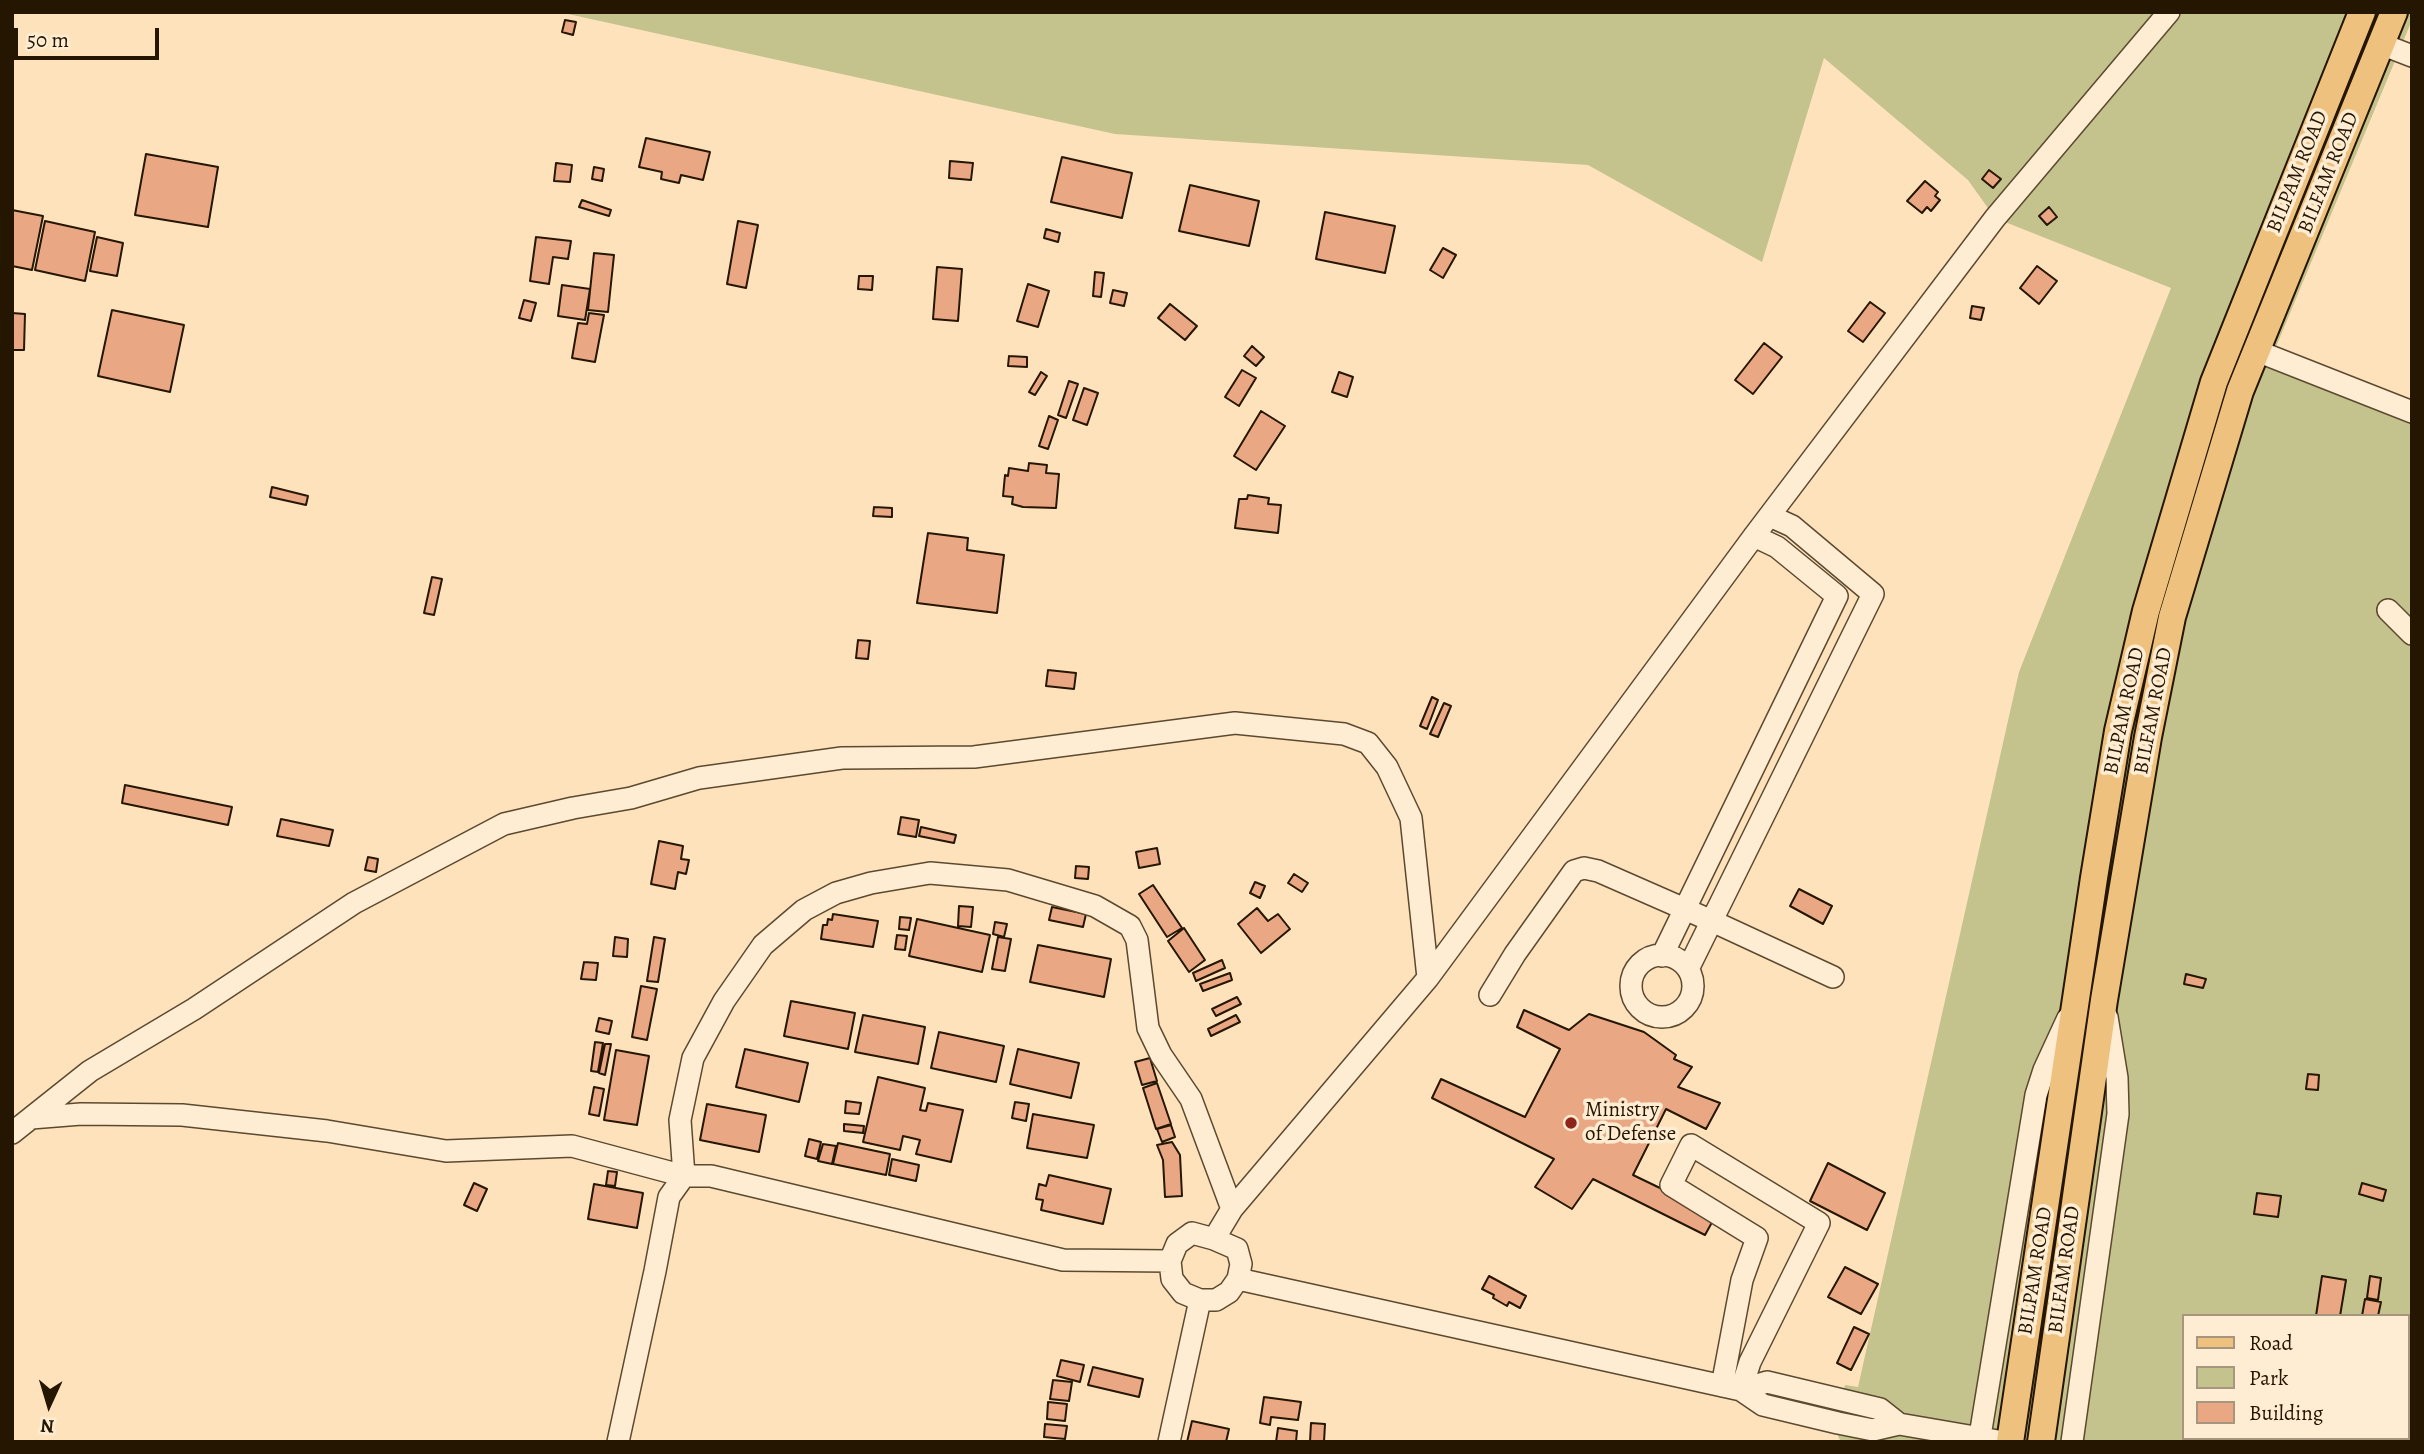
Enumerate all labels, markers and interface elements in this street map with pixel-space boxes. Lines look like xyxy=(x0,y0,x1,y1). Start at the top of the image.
scale bar xyxy=(18,14,163,58)
text: 50 m xyxy=(27,26,69,54)
street label: BILPAM ROAD xyxy=(2262,107,2334,237)
street label: BILFAM ROAD xyxy=(2293,109,2365,237)
street label: BILPAM ROAD xyxy=(2099,645,2151,777)
street label: BILFAM ROAD xyxy=(2129,645,2179,777)
place label: Ministry of Defense xyxy=(1585,1098,1676,1148)
marker: Ministry of Defense xyxy=(1563,1115,1579,1131)
street label: BILFAM ROAD xyxy=(2044,1204,2086,1336)
street label: BILPAM ROAD xyxy=(2013,1205,2059,1337)
legend xyxy=(2182,1314,2410,1440)
text: Road xyxy=(2249,1329,2293,1357)
text: Park xyxy=(2249,1364,2288,1392)
north arrow xyxy=(14,1370,84,1440)
text: Building xyxy=(2249,1399,2323,1427)
text: N xyxy=(40,1412,55,1439)

